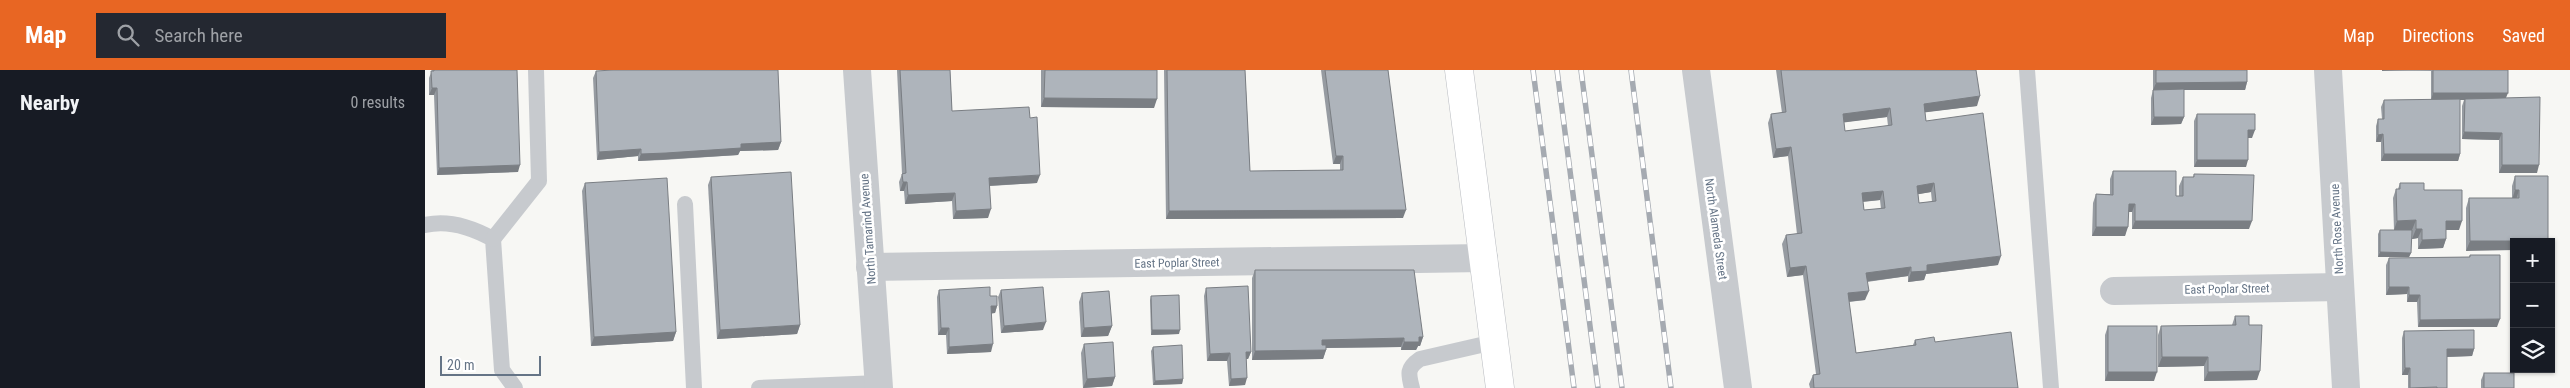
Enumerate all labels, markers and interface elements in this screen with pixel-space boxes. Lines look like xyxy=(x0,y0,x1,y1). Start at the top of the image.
search box xyxy=(96,13,446,58)
text: Map xyxy=(25,21,66,49)
icon: search xyxy=(114,21,142,49)
text: Search here xyxy=(154,24,243,47)
text: Map xyxy=(2343,25,2374,46)
text: Directions xyxy=(2402,25,2474,46)
text: Saved xyxy=(2502,25,2545,46)
text: Nearby xyxy=(20,91,79,115)
text: 0 results xyxy=(350,93,405,112)
street label: North Tamarind Avenue xyxy=(857,173,879,285)
street label: North Alameda Street xyxy=(1702,177,1730,281)
street label: North Rose Avenue xyxy=(2328,183,2346,274)
map controls xyxy=(2510,238,2555,373)
button: + xyxy=(2510,238,2555,283)
street label: East Poplar Street xyxy=(1134,255,1220,271)
street label: East Poplar Street xyxy=(2184,281,2270,297)
button: − xyxy=(2510,283,2555,328)
button: layers xyxy=(2510,328,2555,373)
scale bar xyxy=(440,353,541,376)
text: 20 m xyxy=(447,357,475,373)

